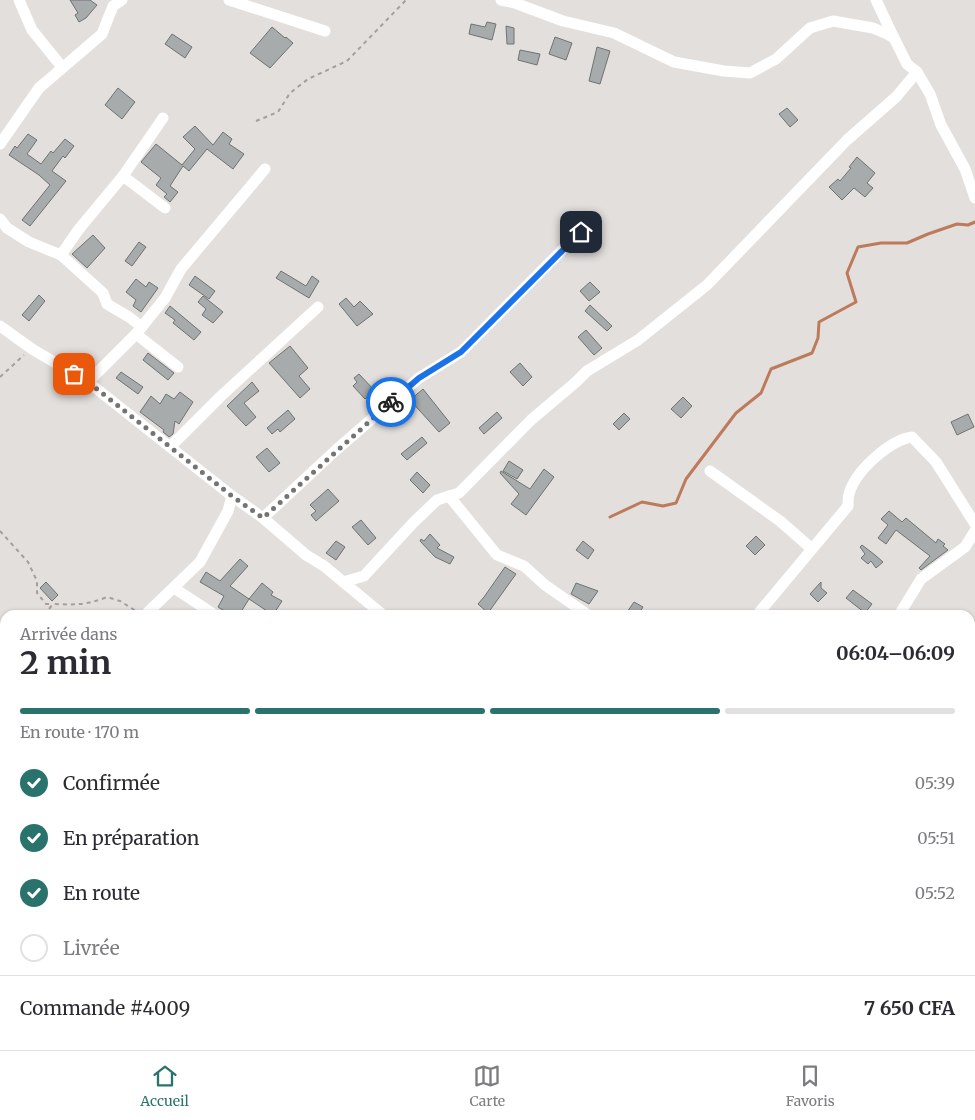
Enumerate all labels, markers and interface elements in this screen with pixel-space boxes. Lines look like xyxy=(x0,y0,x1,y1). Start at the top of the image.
pin xyxy=(560,211,602,253)
icon: home xyxy=(567,218,595,246)
pin xyxy=(53,353,95,395)
icon: bag xyxy=(60,360,88,388)
courier xyxy=(366,377,416,427)
icon: bike xyxy=(377,388,405,416)
text: Arrivée dans xyxy=(20,624,117,644)
text: 06:04–06:09 xyxy=(836,641,955,665)
text: 2 min xyxy=(20,643,111,683)
text: En route · 170 m xyxy=(20,722,139,742)
icon: check xyxy=(20,769,48,797)
text: Confirmée xyxy=(63,771,160,795)
text: 05:39 xyxy=(915,773,955,793)
icon: check xyxy=(20,824,48,852)
text: En préparation xyxy=(63,826,199,850)
text: 05:51 xyxy=(917,828,955,848)
icon: check xyxy=(20,879,48,907)
text: En route xyxy=(63,881,140,905)
text: 05:52 xyxy=(915,883,955,903)
text: Livrée xyxy=(63,936,120,960)
text: Commande #4009 xyxy=(20,996,190,1020)
text: 7 650 CFA xyxy=(864,996,955,1020)
tab: Accueil xyxy=(140,1062,189,1110)
tab: Carte xyxy=(470,1062,505,1110)
tab: Favoris xyxy=(786,1062,835,1110)

